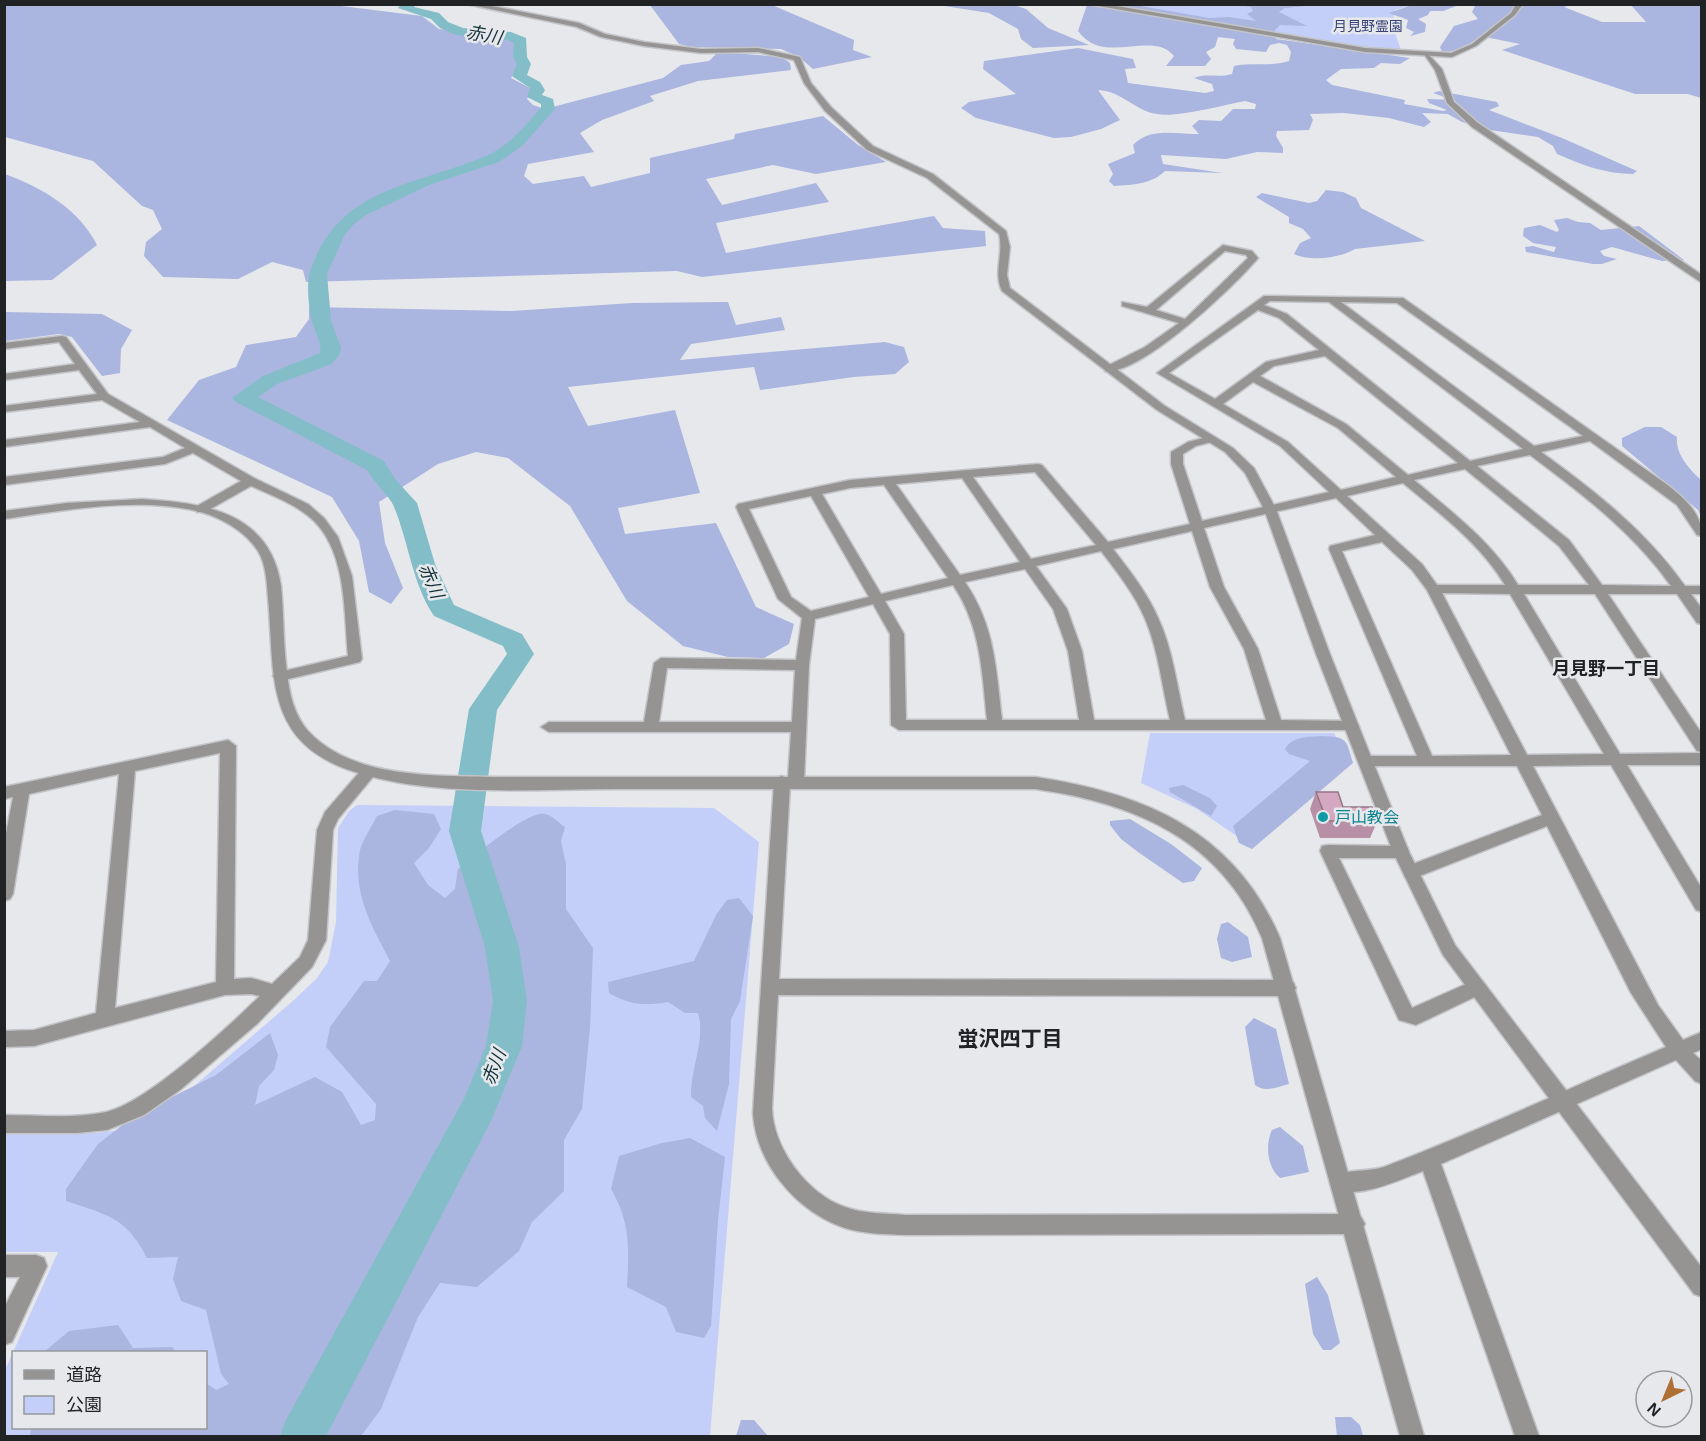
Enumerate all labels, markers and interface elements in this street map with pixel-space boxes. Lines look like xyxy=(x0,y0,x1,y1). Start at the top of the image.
park label: 月見野霊園 xyxy=(1333,18,1403,34)
water label: 赤川 xyxy=(465,22,505,48)
water label: 赤川 xyxy=(415,561,448,603)
district label: 月見野一丁目 xyxy=(1552,659,1660,679)
place label: 戸山教会 xyxy=(1335,809,1399,826)
marker: 戸山教会 xyxy=(1316,810,1330,824)
district label: 蛍沢四丁目 xyxy=(958,1027,1063,1050)
water label: 赤川 xyxy=(478,1045,511,1087)
legend xyxy=(12,1351,207,1429)
text: 道路 xyxy=(66,1365,102,1385)
north arrow xyxy=(1634,1369,1694,1429)
text: 公園 xyxy=(66,1395,102,1415)
text: N xyxy=(1644,1399,1664,1420)

